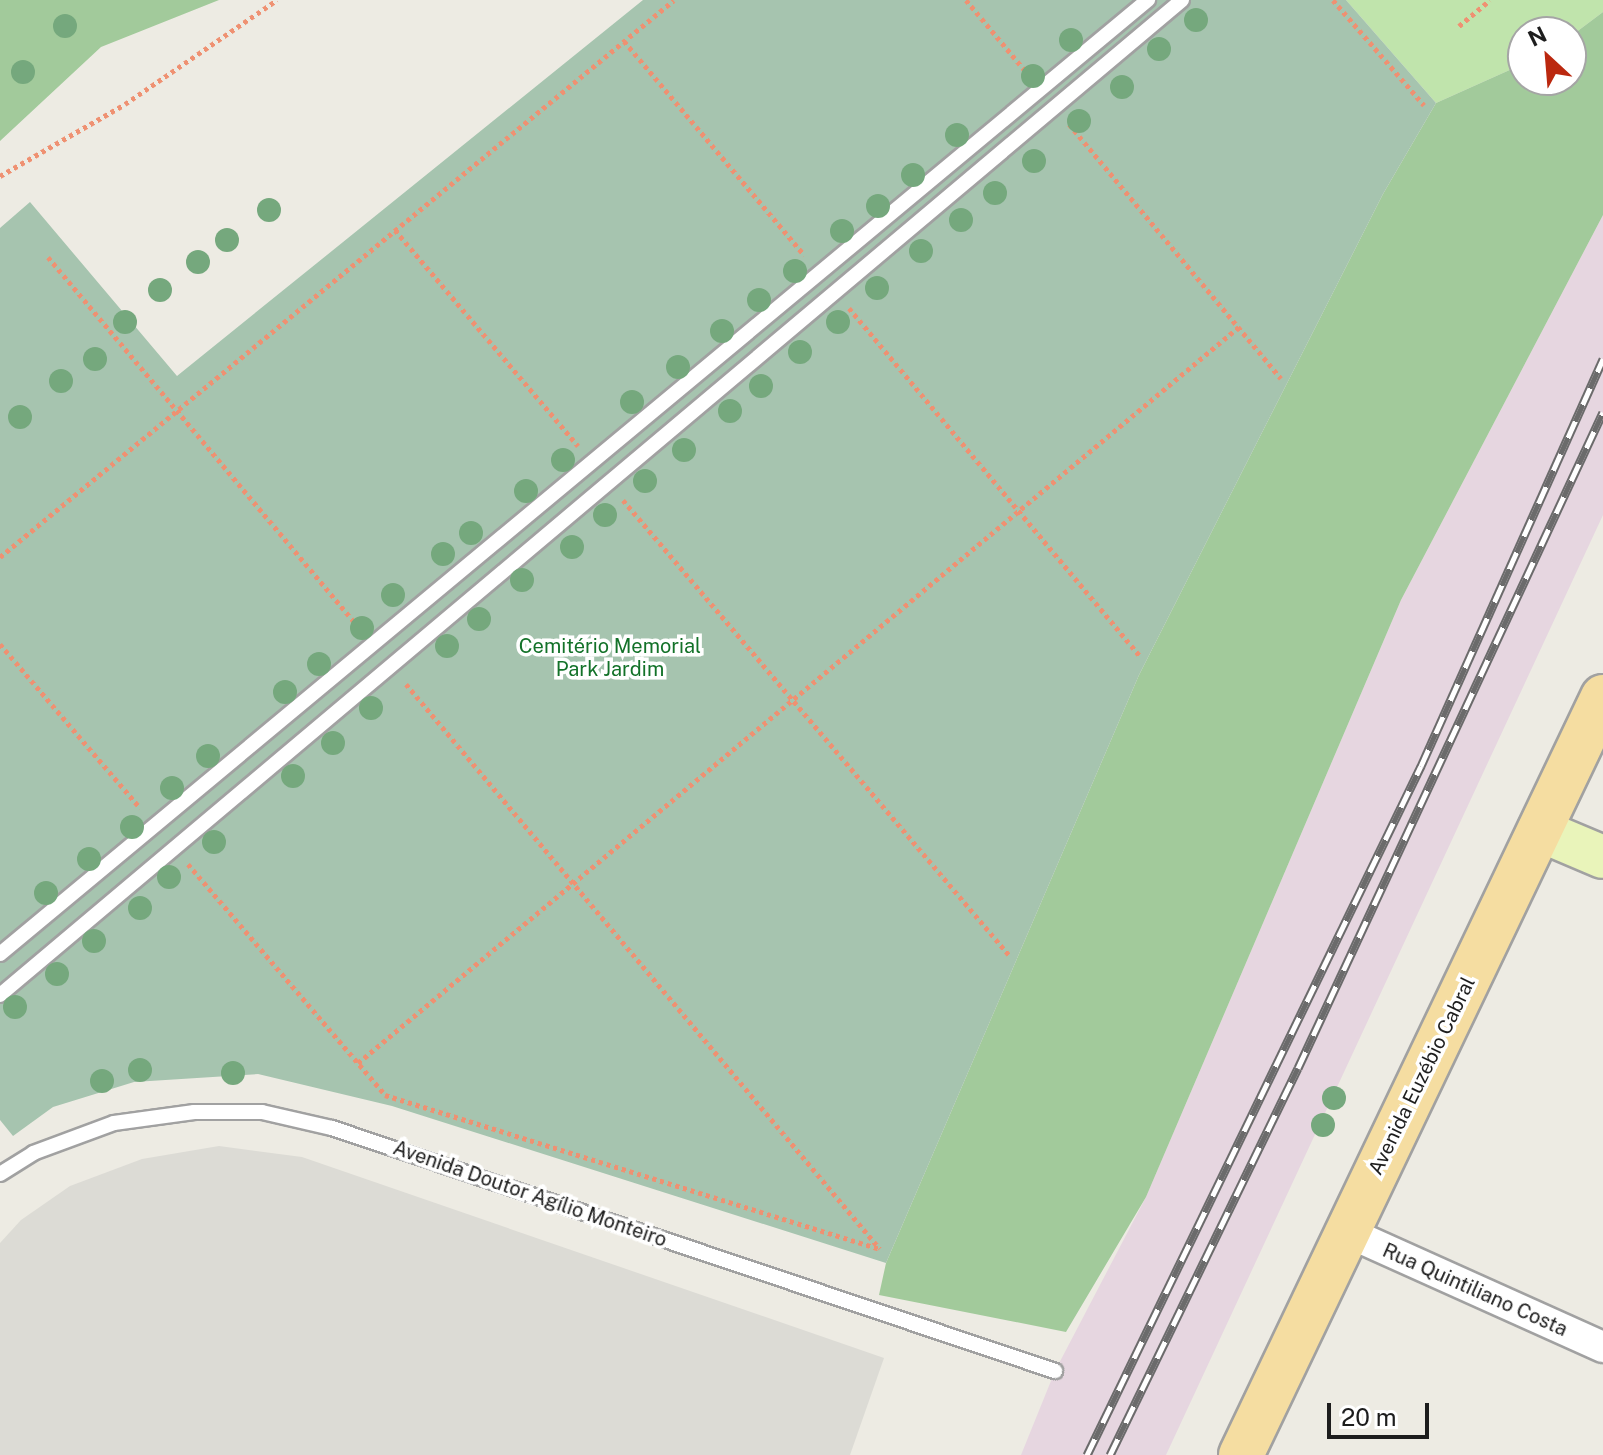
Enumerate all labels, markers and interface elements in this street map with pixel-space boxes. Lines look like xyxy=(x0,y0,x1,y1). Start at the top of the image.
north arrow xyxy=(1507,16,1587,96)
text: N xyxy=(1524,21,1551,52)
park label: Cemitério Memorial Park Jardim xyxy=(519,635,701,682)
street label: Avenida Euzébio Cabral xyxy=(1364,973,1480,1179)
street label: Avenida Doutor Agílio Monteiro xyxy=(390,1136,670,1252)
street label: Rua Quintiliano Costa xyxy=(1379,1238,1571,1342)
scale bar xyxy=(1331,1387,1433,1437)
text: 20 m xyxy=(1341,1403,1397,1431)

